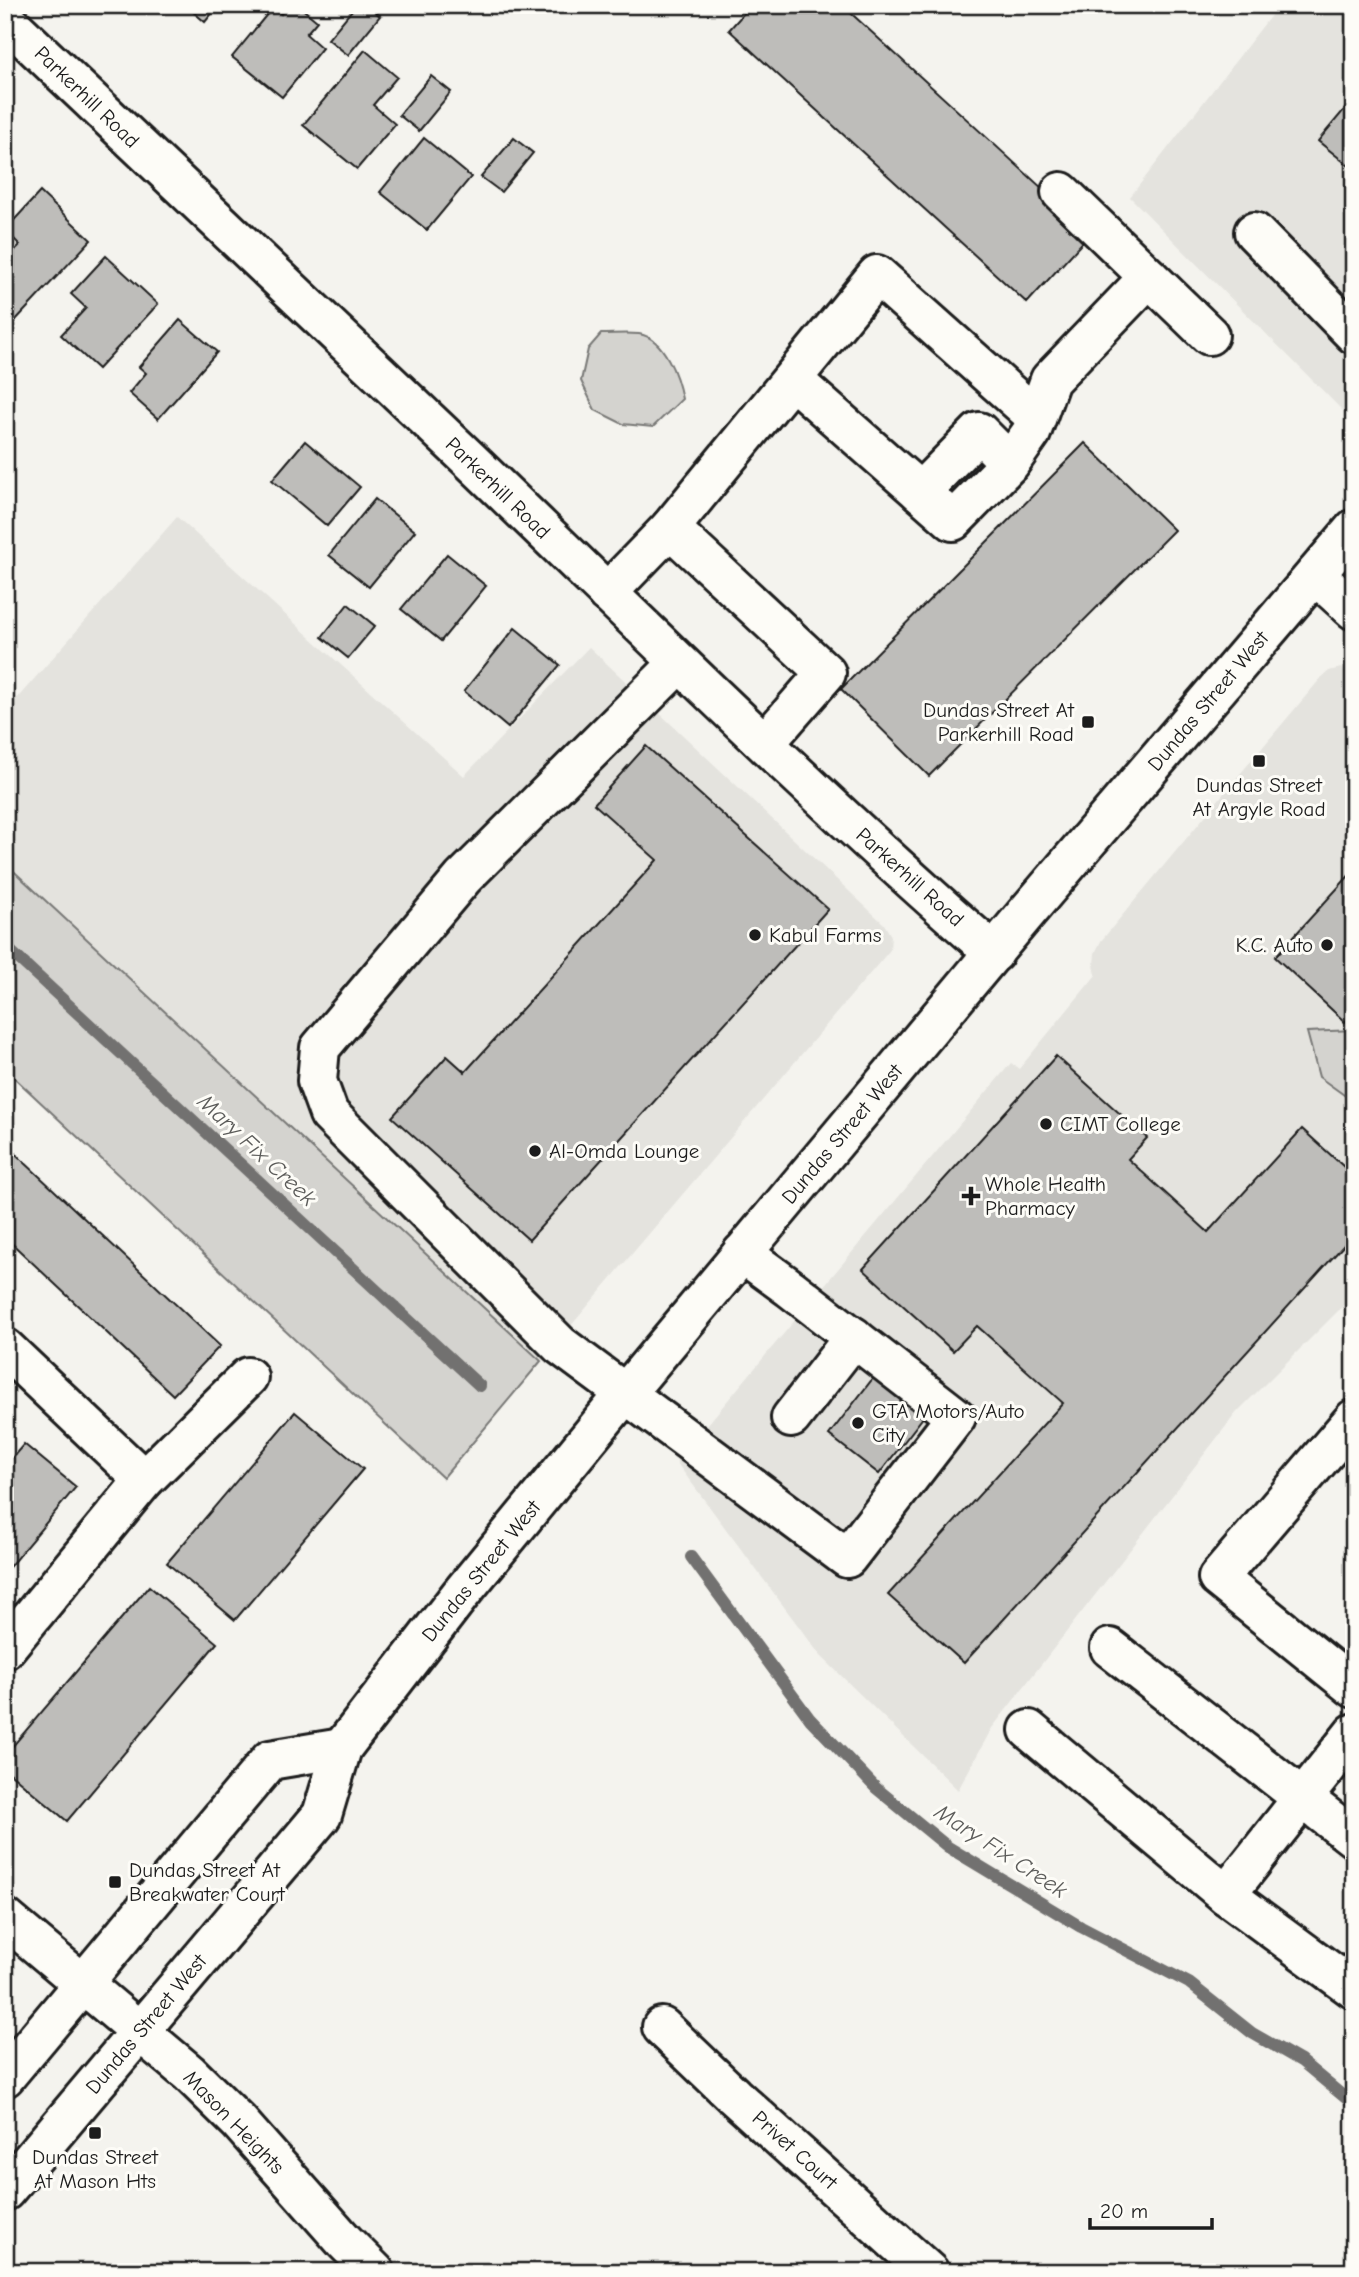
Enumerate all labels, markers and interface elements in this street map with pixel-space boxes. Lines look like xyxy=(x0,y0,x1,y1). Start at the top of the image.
street label: Parkerhill Road xyxy=(30,41,144,153)
street label: Parkerhill Road xyxy=(441,432,555,544)
street label: Dundas Street West xyxy=(1143,626,1274,776)
place label: Dundas Street At Parkerhill Road xyxy=(923,698,1075,746)
marker: Dundas Street At Parkerhill Road xyxy=(1080,714,1096,730)
marker: Dundas Street At Argyle Road xyxy=(1251,753,1267,769)
place label: Dundas Street At Argyle Road xyxy=(1192,773,1326,821)
street label: Parkerhill Road xyxy=(851,823,969,931)
place label: Kabul Farms xyxy=(769,923,881,947)
marker: Kabul Farms xyxy=(747,927,763,943)
place label: K.C. Auto xyxy=(1235,933,1313,957)
marker: K.C. Auto xyxy=(1319,937,1335,953)
street label: Dundas Street West xyxy=(777,1059,908,1209)
water label: Mary Fix Creek xyxy=(191,1088,322,1212)
place label: CIMT College xyxy=(1060,1112,1181,1136)
marker: CIMT College xyxy=(1038,1116,1054,1132)
place label: Al-Omda Lounge xyxy=(549,1139,699,1163)
marker: Al-Omda Lounge xyxy=(527,1143,543,1159)
place label: Whole Health Pharmacy xyxy=(985,1172,1106,1220)
marker: Whole Health Pharmacy xyxy=(963,1188,979,1204)
place label: GTA Motors/Auto City xyxy=(872,1399,1025,1447)
marker: GTA Motors/Auto City xyxy=(850,1415,866,1431)
street label: Dundas Street West xyxy=(417,1495,546,1647)
water label: Mary Fix Creek xyxy=(929,1798,1073,1904)
place label: Dundas Street At Breakwater Court xyxy=(129,1858,286,1906)
marker: Dundas Street At Breakwater Court xyxy=(107,1874,123,1890)
street label: Dundas Street West xyxy=(81,1949,212,2099)
street label: Mason Heights xyxy=(179,2065,289,2179)
street label: Privet Court xyxy=(748,2106,843,2195)
marker: Dundas Street At Mason Hts xyxy=(87,2125,103,2141)
place label: Dundas Street At Mason Hts xyxy=(32,2145,159,2193)
scale bar xyxy=(1090,2186,1212,2230)
text: 20 m xyxy=(1100,2199,1148,2223)

